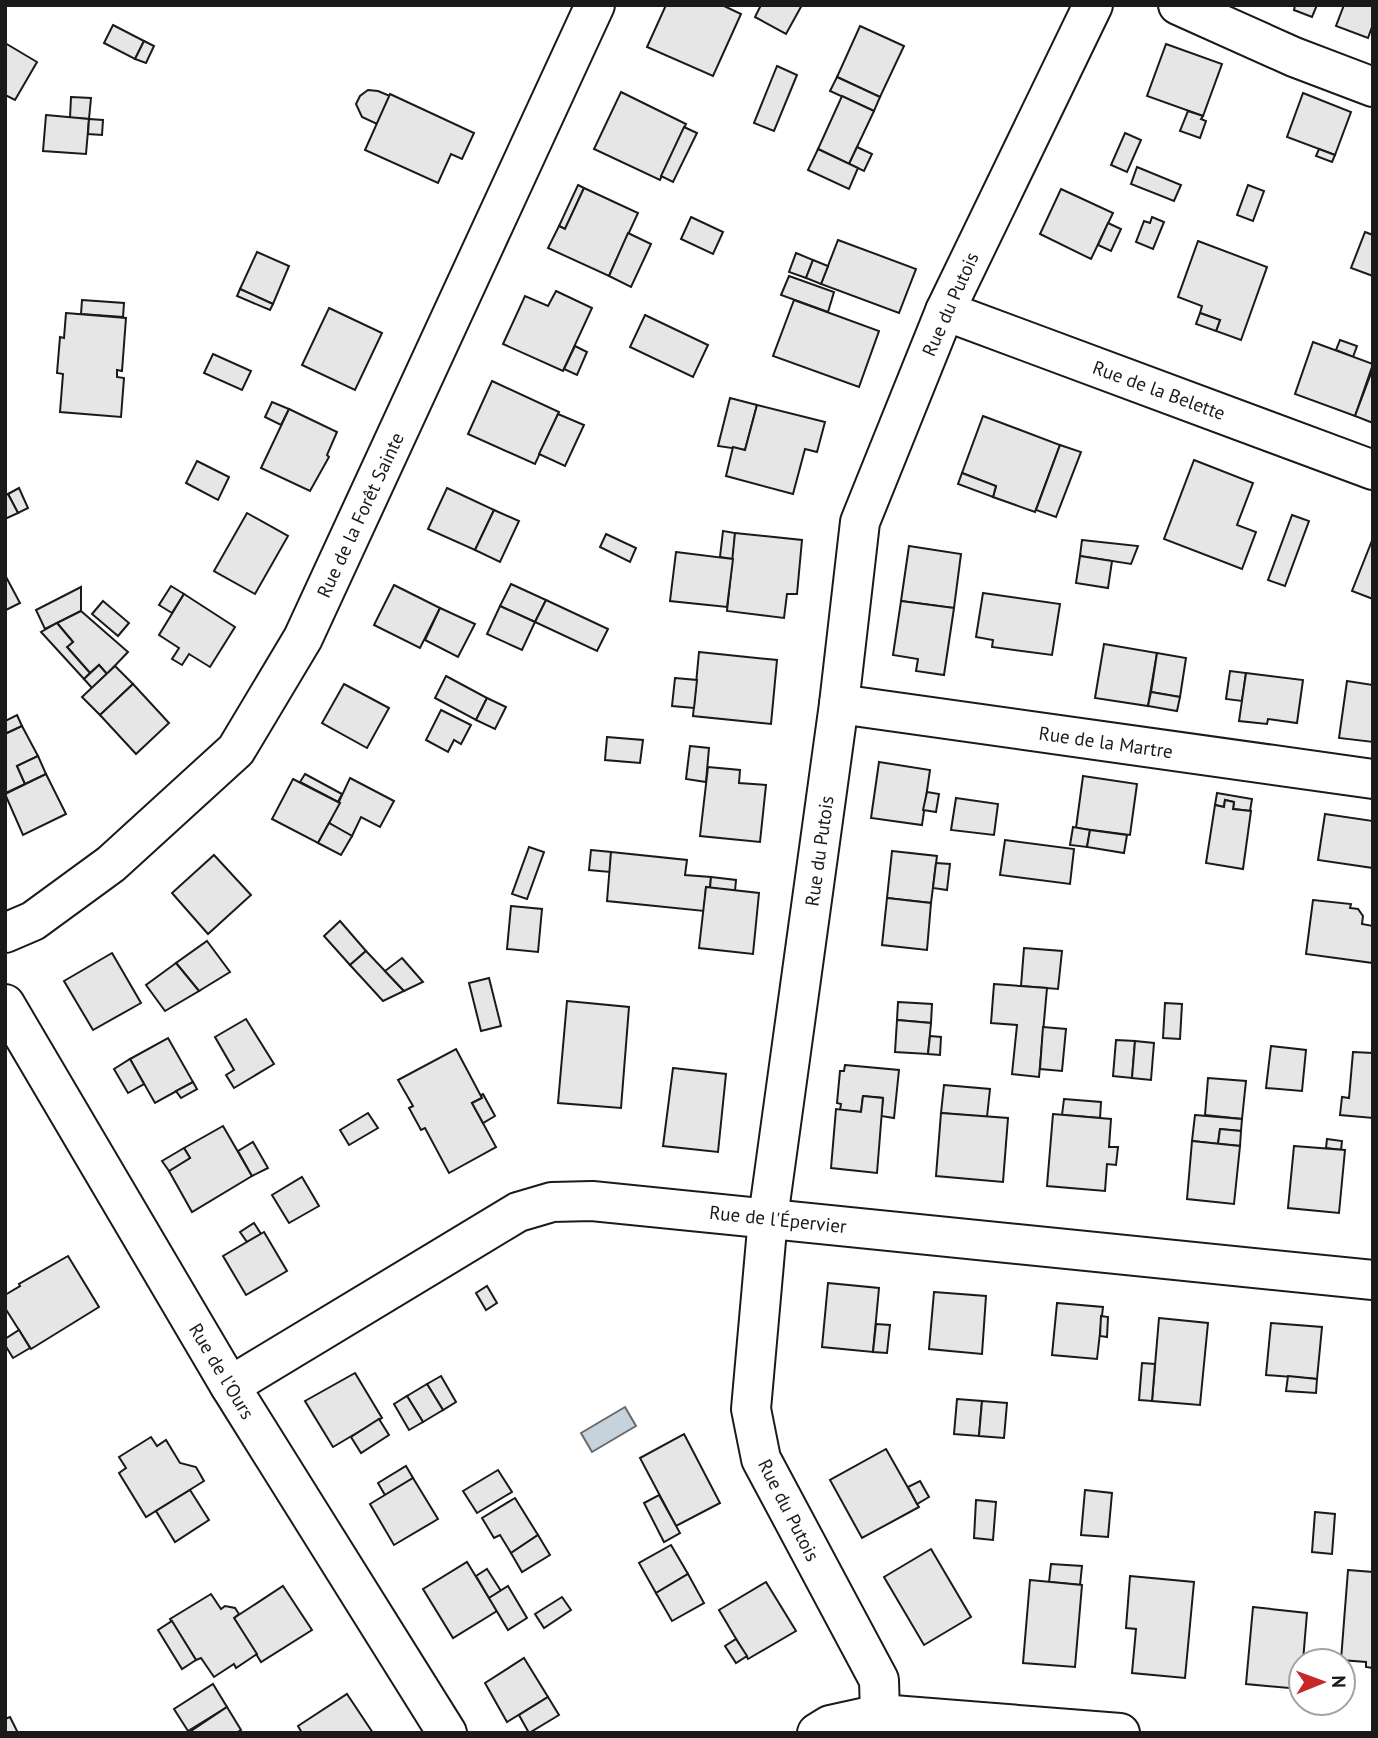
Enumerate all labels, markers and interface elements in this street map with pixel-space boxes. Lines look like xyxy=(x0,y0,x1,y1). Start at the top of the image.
street label: Rue du Putois xyxy=(916,248,984,360)
street label: Rue de la Belette xyxy=(1089,355,1229,425)
street label: Rue de la Forêt Sainte xyxy=(311,429,409,601)
street label: Rue de la Martre xyxy=(1037,721,1175,763)
street label: Rue du Putois xyxy=(799,794,839,908)
street label: Rue de l'Épervier xyxy=(708,1200,848,1238)
street label: Rue de l'Ours xyxy=(184,1319,260,1423)
street label: Rue du Putois xyxy=(753,1455,825,1565)
north arrow xyxy=(1287,1647,1357,1717)
text: N xyxy=(1327,1675,1351,1688)

